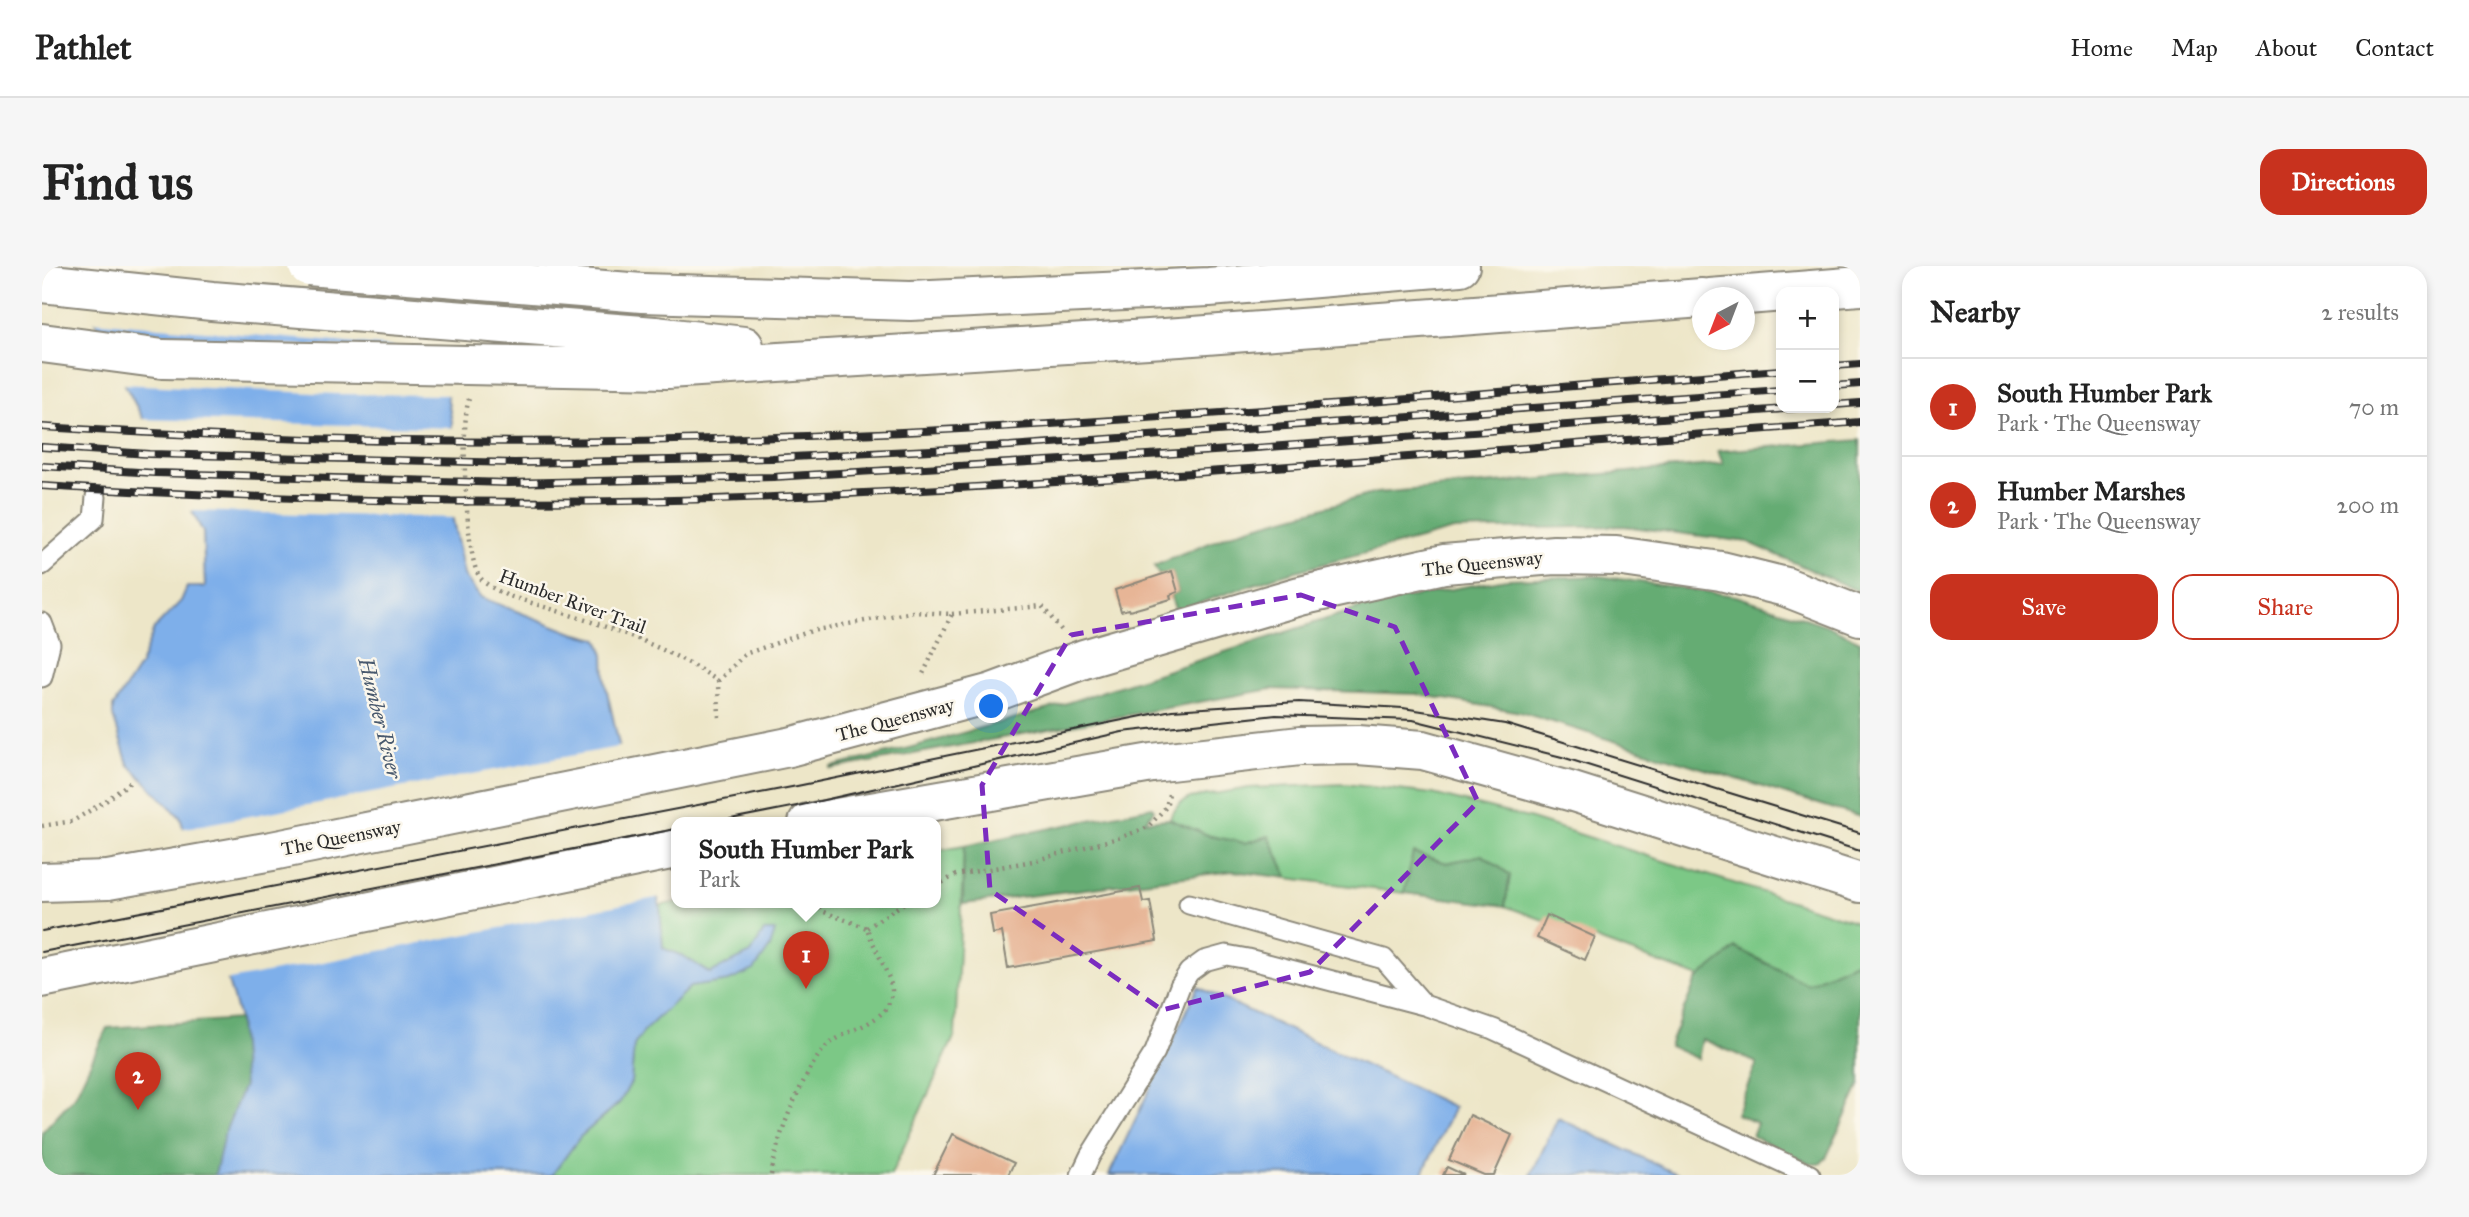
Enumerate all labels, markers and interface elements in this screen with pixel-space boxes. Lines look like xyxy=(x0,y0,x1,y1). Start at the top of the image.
text: Pathlet xyxy=(35,28,132,68)
text: Home xyxy=(2070,33,2133,63)
text: Map xyxy=(2171,33,2218,63)
text: About xyxy=(2256,33,2317,63)
text: Contact xyxy=(2355,33,2434,63)
button: Directions xyxy=(2260,149,2427,215)
text: Find us xyxy=(42,153,193,212)
north arrow xyxy=(1692,287,1755,350)
map controls xyxy=(1776,287,1839,413)
button: + xyxy=(1776,287,1839,350)
text: Nearby xyxy=(1930,294,2020,330)
text: 2 results xyxy=(2321,298,2399,326)
button: − xyxy=(1776,350,1839,413)
text: South Humber Park xyxy=(1997,377,2212,409)
text: 1 xyxy=(1948,393,1958,421)
text: 70 m xyxy=(2349,393,2399,421)
text: Park · The Queensway xyxy=(1997,409,2200,437)
text: Humber Marshes xyxy=(1997,475,2185,507)
text: 2 xyxy=(1947,491,1959,519)
text: 200 m xyxy=(2337,491,2399,519)
text: Park · The Queensway xyxy=(1997,507,2200,535)
street label: The Queensway xyxy=(1421,546,1545,581)
street label: Humber River Trail xyxy=(496,564,650,639)
button: Save xyxy=(1930,574,2158,640)
button: Share xyxy=(2172,574,2399,640)
water label: Humber River xyxy=(352,654,408,782)
your location xyxy=(974,689,1008,723)
street label: The Queensway xyxy=(834,692,958,746)
street label: The Queensway xyxy=(279,814,404,860)
popup xyxy=(671,817,941,908)
text: South Humber Park xyxy=(699,833,913,865)
text: Park xyxy=(699,865,740,893)
pin: 1 xyxy=(783,931,829,989)
pin: 2 xyxy=(115,1052,161,1110)

